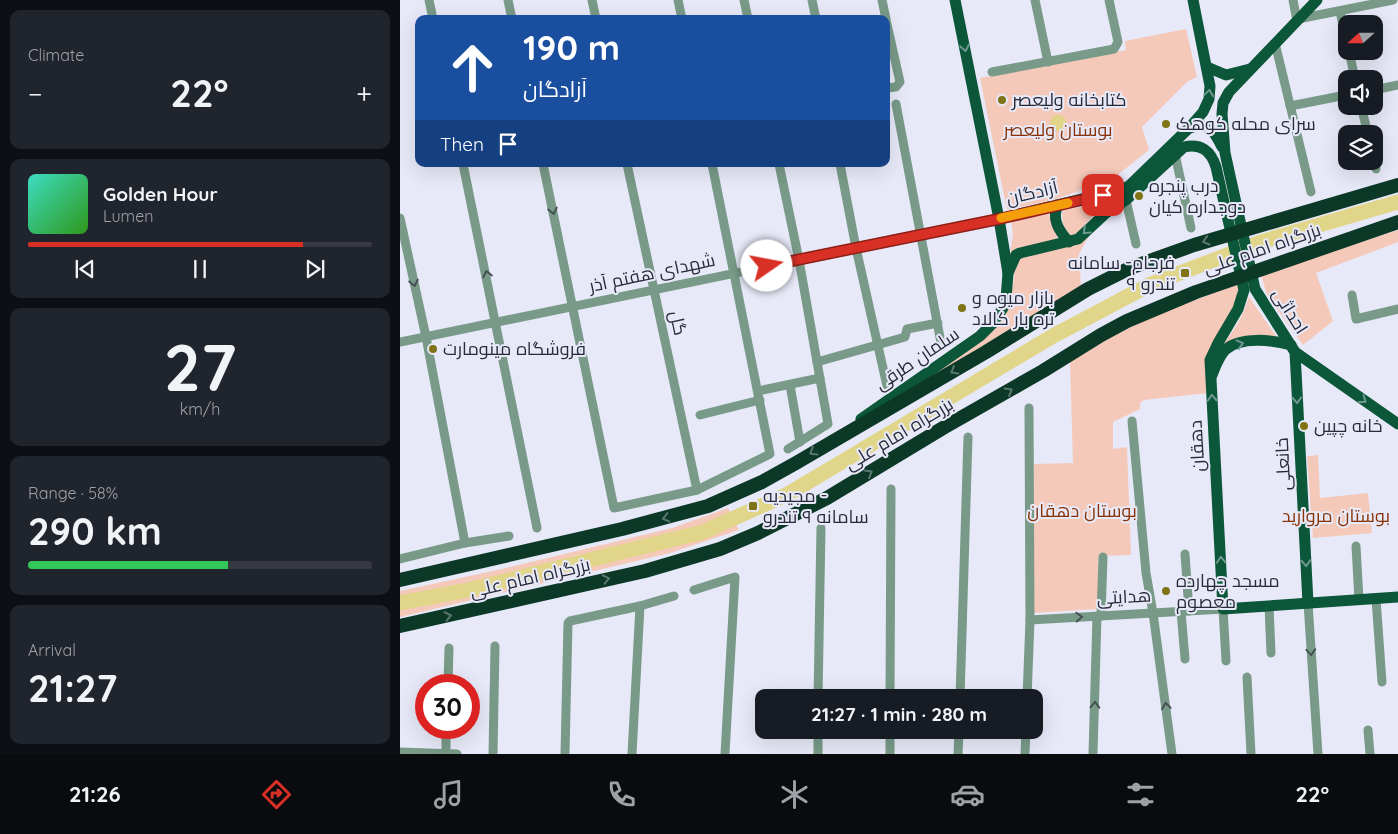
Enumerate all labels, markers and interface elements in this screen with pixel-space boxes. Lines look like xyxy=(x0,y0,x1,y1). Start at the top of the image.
north arrow xyxy=(1338,15,1382,60)
map controls xyxy=(1338,15,1383,170)
text: 190 m xyxy=(523,25,620,69)
icon: ahead xyxy=(440,35,505,100)
one-way arrow xyxy=(959,43,969,52)
text: Climate xyxy=(28,45,84,65)
text: 22° xyxy=(170,69,228,117)
button: sound xyxy=(1338,70,1383,115)
text: آزادگان xyxy=(523,75,587,103)
text: − xyxy=(28,76,43,111)
text: + xyxy=(356,76,372,111)
place label: کتابخانه ولیعصر xyxy=(1011,88,1127,111)
one-way arrow xyxy=(1203,89,1214,97)
marker: کتابخانه ولیعصر xyxy=(996,94,1008,106)
place label: سرای محله کوهک xyxy=(1176,112,1316,135)
park label: بوستان ولیعصر xyxy=(1002,118,1113,141)
marker: سرای محله کوهک xyxy=(1160,118,1172,130)
button: layers xyxy=(1338,125,1383,170)
icon: arrive xyxy=(494,130,522,158)
text: Then xyxy=(440,132,484,156)
pin xyxy=(1082,174,1124,216)
place label: درب پنجره دوجداره کیان xyxy=(1149,174,1246,218)
street label: آزادگان xyxy=(1004,175,1060,210)
icon: arrive xyxy=(1089,181,1117,209)
text: Golden Hour xyxy=(103,182,218,206)
marker: درب پنجره دوجداره کیان xyxy=(1133,190,1145,202)
text: Lumen xyxy=(103,206,154,226)
one-way arrow xyxy=(547,207,557,216)
street label: بزرگراه امام علی xyxy=(1200,218,1324,280)
one-way arrow xyxy=(1083,225,1092,234)
one-way arrow xyxy=(1203,236,1211,246)
position arrow xyxy=(740,239,792,291)
street label: شهدای هفتم آذر xyxy=(586,248,717,298)
place label: فرجام- سامانه ۹ تندرو xyxy=(1068,251,1175,295)
icon: previous xyxy=(71,255,99,283)
icon: pause xyxy=(186,255,214,283)
icon: next xyxy=(301,255,329,283)
marker: فرجام- سامانه ۹ تندرو xyxy=(1179,267,1191,279)
one-way arrow xyxy=(482,270,492,279)
one-way arrow xyxy=(408,278,419,287)
street label: احداثی xyxy=(1267,283,1313,338)
place label: بازار میوه و تره بار کالاد xyxy=(972,286,1054,330)
marker: بازار میوه و تره بار کالاد xyxy=(956,302,968,314)
street label: گل xyxy=(665,308,692,337)
street label: سلمان طرقی xyxy=(870,322,963,395)
text: 27 xyxy=(164,326,236,407)
place label: فروشگاه مینومارت xyxy=(443,337,586,360)
one-way arrow xyxy=(1235,339,1244,349)
marker: فروشگاه مینومارت xyxy=(427,343,439,355)
one-way arrow xyxy=(950,364,959,374)
one-way arrow xyxy=(1003,388,1012,398)
street label: بزرگراه امام علی xyxy=(840,392,958,476)
one-way arrow xyxy=(1207,394,1217,402)
one-way arrow xyxy=(1357,394,1367,403)
one-way arrow xyxy=(1292,397,1303,405)
text: km/h xyxy=(180,399,220,419)
place label: خانه چپین xyxy=(1314,414,1383,438)
street label: دهقان xyxy=(1184,420,1209,473)
marker: خانه چپین xyxy=(1298,420,1310,432)
street label: خانعلی xyxy=(1270,437,1295,491)
one-way arrow xyxy=(810,446,819,456)
one-way arrow xyxy=(863,470,872,480)
text: Range · 58% xyxy=(28,483,118,503)
place label: مجیدیه - سامانه ۹ تندرو xyxy=(763,484,869,528)
park label: بوستان دهقان xyxy=(1027,499,1137,522)
marker: مجیدیه - سامانه ۹ تندرو xyxy=(747,500,759,512)
park label: بوستان مروارید xyxy=(1282,504,1390,527)
text: 290 km xyxy=(28,507,162,555)
one-way arrow xyxy=(661,512,670,523)
street label: بزرگراه امام علی xyxy=(467,553,593,603)
one-way arrow xyxy=(1215,556,1226,564)
one-way arrow xyxy=(1301,559,1312,567)
place label: مسجد چهارده معصوم xyxy=(1176,569,1280,614)
one-way arrow xyxy=(602,574,610,585)
street label: هدایتی xyxy=(1096,584,1152,609)
marker: مسجد چهارده معصوم xyxy=(1160,585,1172,597)
one-way arrow xyxy=(443,611,452,622)
one-way arrow xyxy=(1075,612,1083,623)
text: Arrival xyxy=(28,640,76,660)
one-way arrow xyxy=(1306,648,1317,656)
text: 21:27 xyxy=(28,664,117,712)
speed limit sign: 30 xyxy=(415,674,480,739)
one-way arrow xyxy=(1089,701,1100,709)
one-way arrow xyxy=(1161,701,1172,709)
text: 21:27 · 1 min · 280 m xyxy=(811,702,987,726)
icon: directions xyxy=(259,777,294,812)
icon: music xyxy=(431,777,466,812)
icon: phone xyxy=(604,777,639,812)
icon: climate xyxy=(777,777,812,812)
icon: car xyxy=(950,777,985,812)
icon: filters xyxy=(1123,777,1158,812)
text: 21:26 xyxy=(69,780,121,808)
text: 22° xyxy=(1295,780,1329,808)

